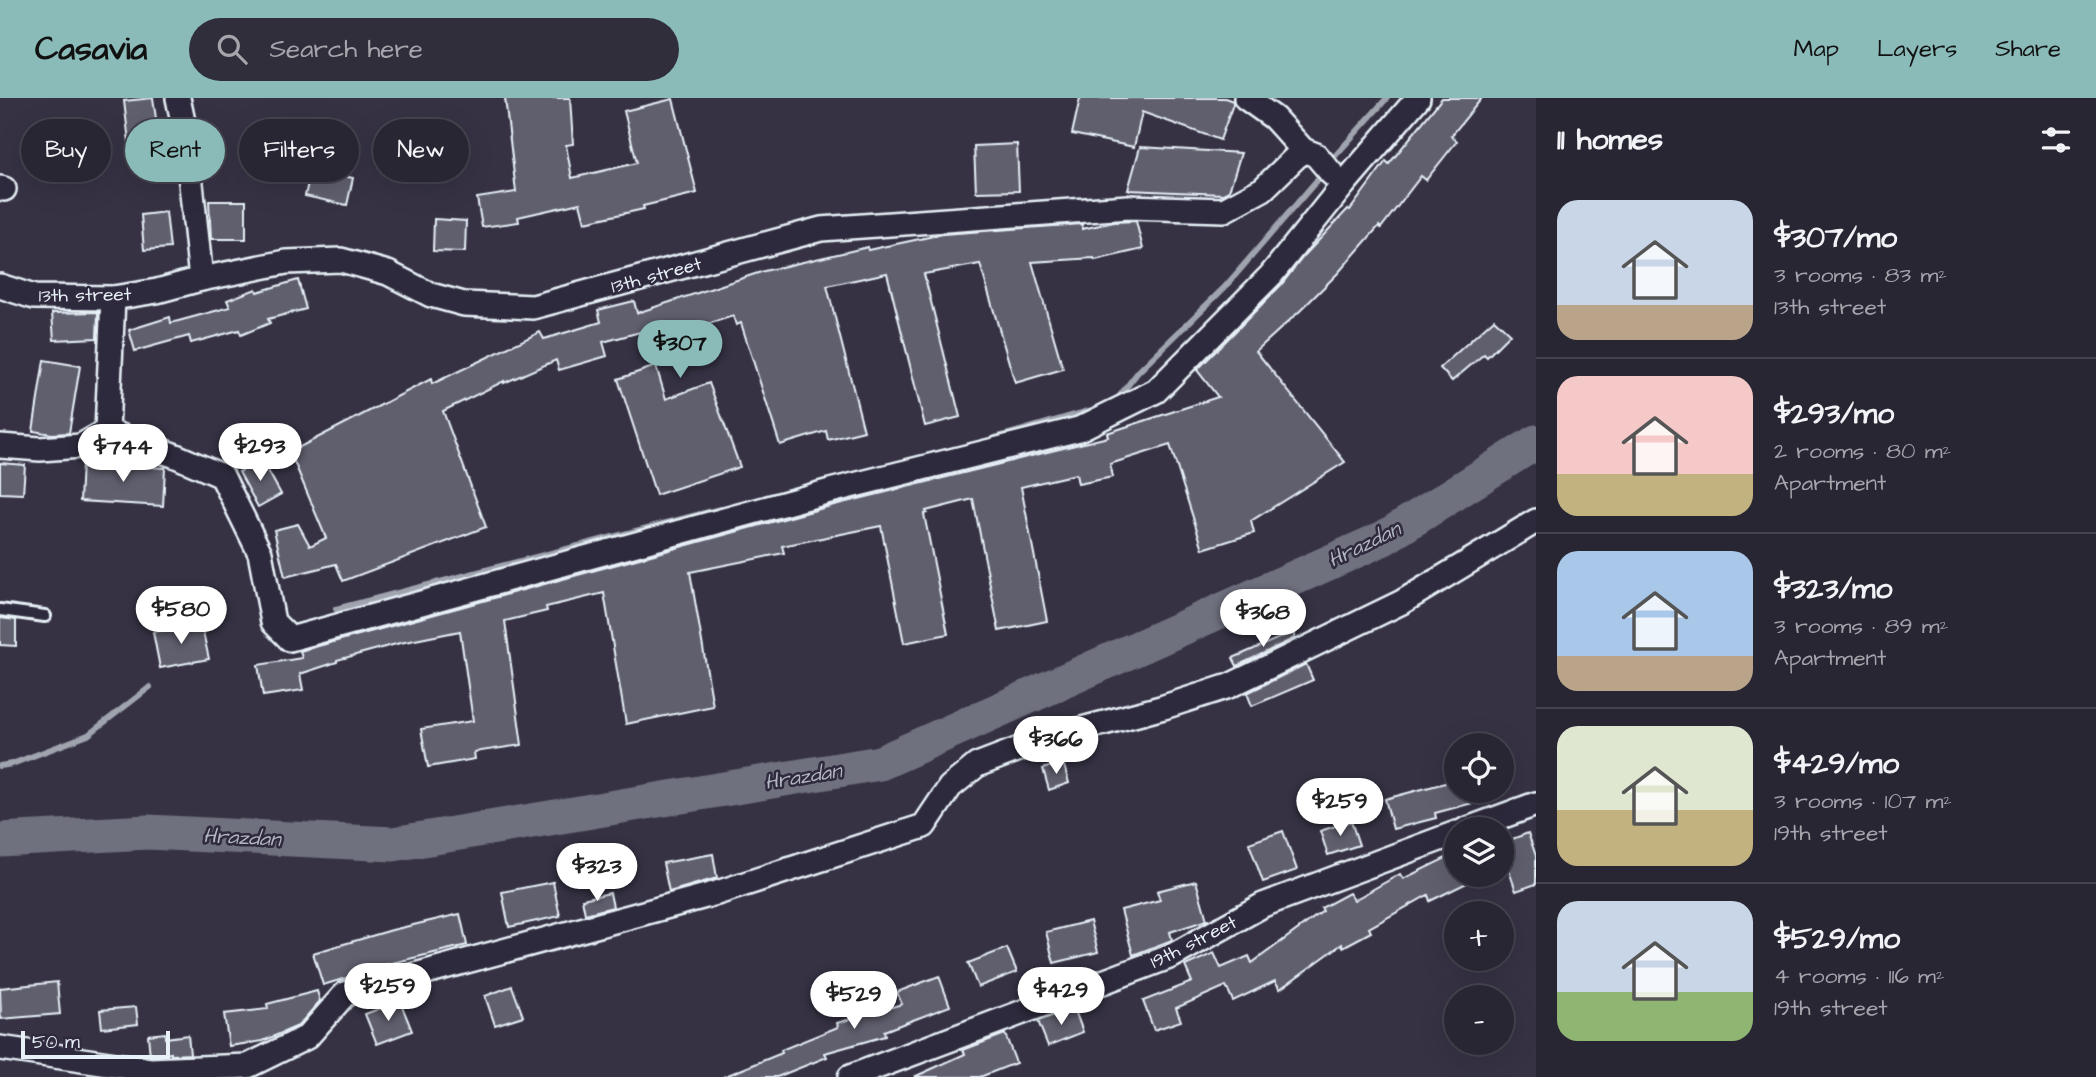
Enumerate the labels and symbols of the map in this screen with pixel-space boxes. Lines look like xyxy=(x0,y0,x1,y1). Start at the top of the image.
street label: 13th street xyxy=(608,250,705,300)
street label: 13th street xyxy=(38,281,132,310)
pin: $307 xyxy=(639,320,721,380)
pin: $744 xyxy=(82,424,164,484)
pin: $293 xyxy=(219,424,301,483)
water label: Hrazdan xyxy=(1323,514,1407,574)
pin: $580 xyxy=(140,587,222,646)
pin: $368 xyxy=(1222,589,1304,649)
pin: $366 xyxy=(1015,716,1097,776)
water label: Hrazdan xyxy=(763,756,845,797)
pin: $259 xyxy=(1299,778,1381,838)
water label: Hrazdan xyxy=(203,821,283,854)
pin: $323 xyxy=(556,844,638,903)
street label: 19th street xyxy=(1146,909,1242,976)
pin: $259 xyxy=(347,964,429,1023)
pin: $429 xyxy=(1020,968,1102,1027)
pin: $529 xyxy=(813,972,895,1031)
scale bar xyxy=(21,1028,170,1060)

